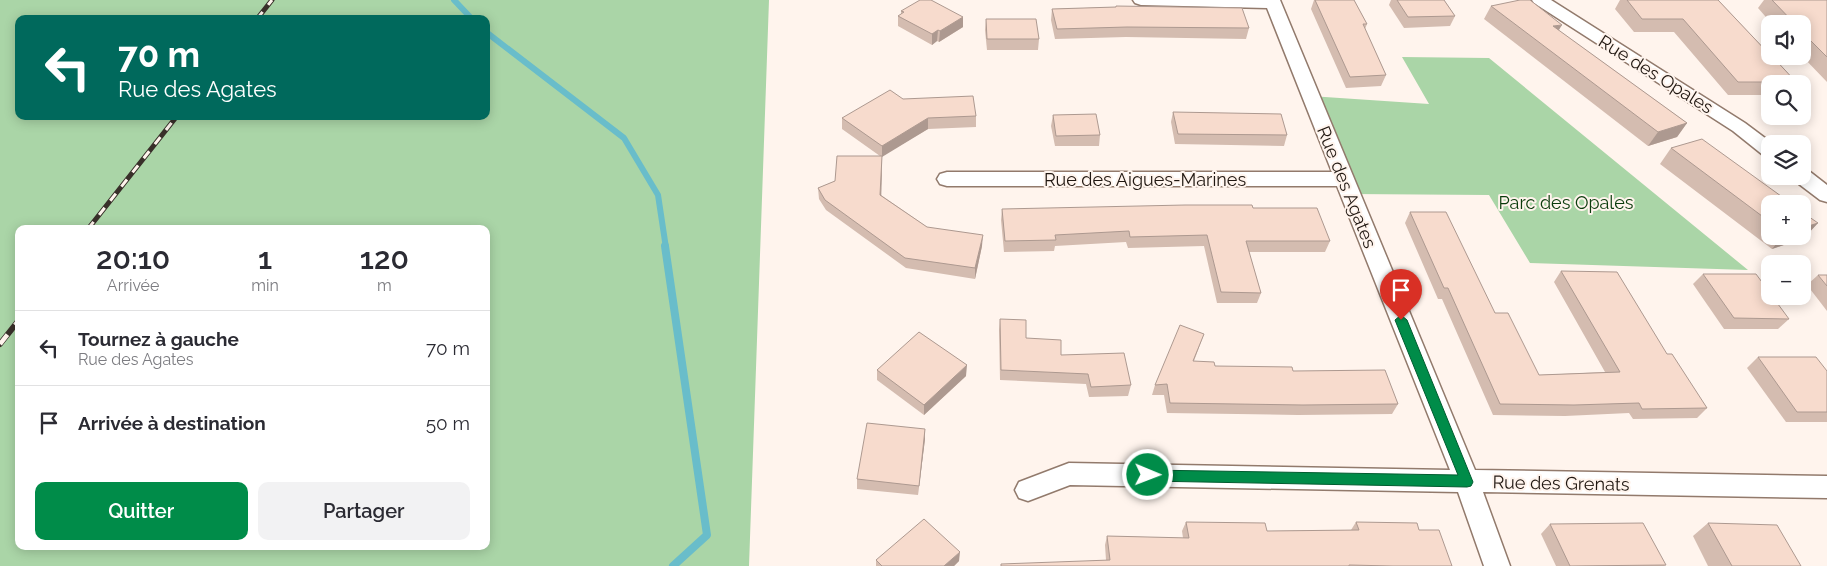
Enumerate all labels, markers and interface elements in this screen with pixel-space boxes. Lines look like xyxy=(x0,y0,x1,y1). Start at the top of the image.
map controls xyxy=(1761,15,1811,305)
button: sound xyxy=(1761,15,1811,65)
street label: Rue des Opales xyxy=(1595,30,1717,118)
text: 70 m xyxy=(118,34,200,75)
icon: left xyxy=(35,35,100,100)
button: search xyxy=(1761,75,1811,125)
text: Rue des Agates xyxy=(118,76,277,102)
street label: Rue des Agates xyxy=(1313,123,1381,251)
button: layers xyxy=(1761,135,1811,185)
street label: Rue des Aigues-Marines xyxy=(1044,169,1246,190)
park label: Parc des Opales xyxy=(1499,192,1634,213)
button: + xyxy=(1761,195,1811,245)
text: 20:10 xyxy=(96,241,170,276)
text: 1 xyxy=(258,241,272,276)
text: 120 xyxy=(360,241,409,276)
button: − xyxy=(1761,255,1811,305)
pin xyxy=(1380,269,1422,320)
text: Arrivée xyxy=(107,276,159,295)
text: min xyxy=(251,276,279,295)
text: m xyxy=(377,276,392,295)
icon: arrive xyxy=(1387,276,1415,304)
text: Tournez à gauche xyxy=(78,328,239,350)
icon: left xyxy=(35,334,63,362)
text: 70 m xyxy=(426,337,470,359)
text: Rue des Agates xyxy=(78,350,193,369)
icon: arrive xyxy=(35,409,63,437)
text: Arrivée à destination xyxy=(78,412,266,434)
text: 50 m xyxy=(426,412,470,434)
position arrow xyxy=(1121,448,1173,500)
street label: Rue des Grenats xyxy=(1492,471,1630,495)
button: Quitter xyxy=(35,482,248,540)
button: Partager xyxy=(258,482,470,540)

